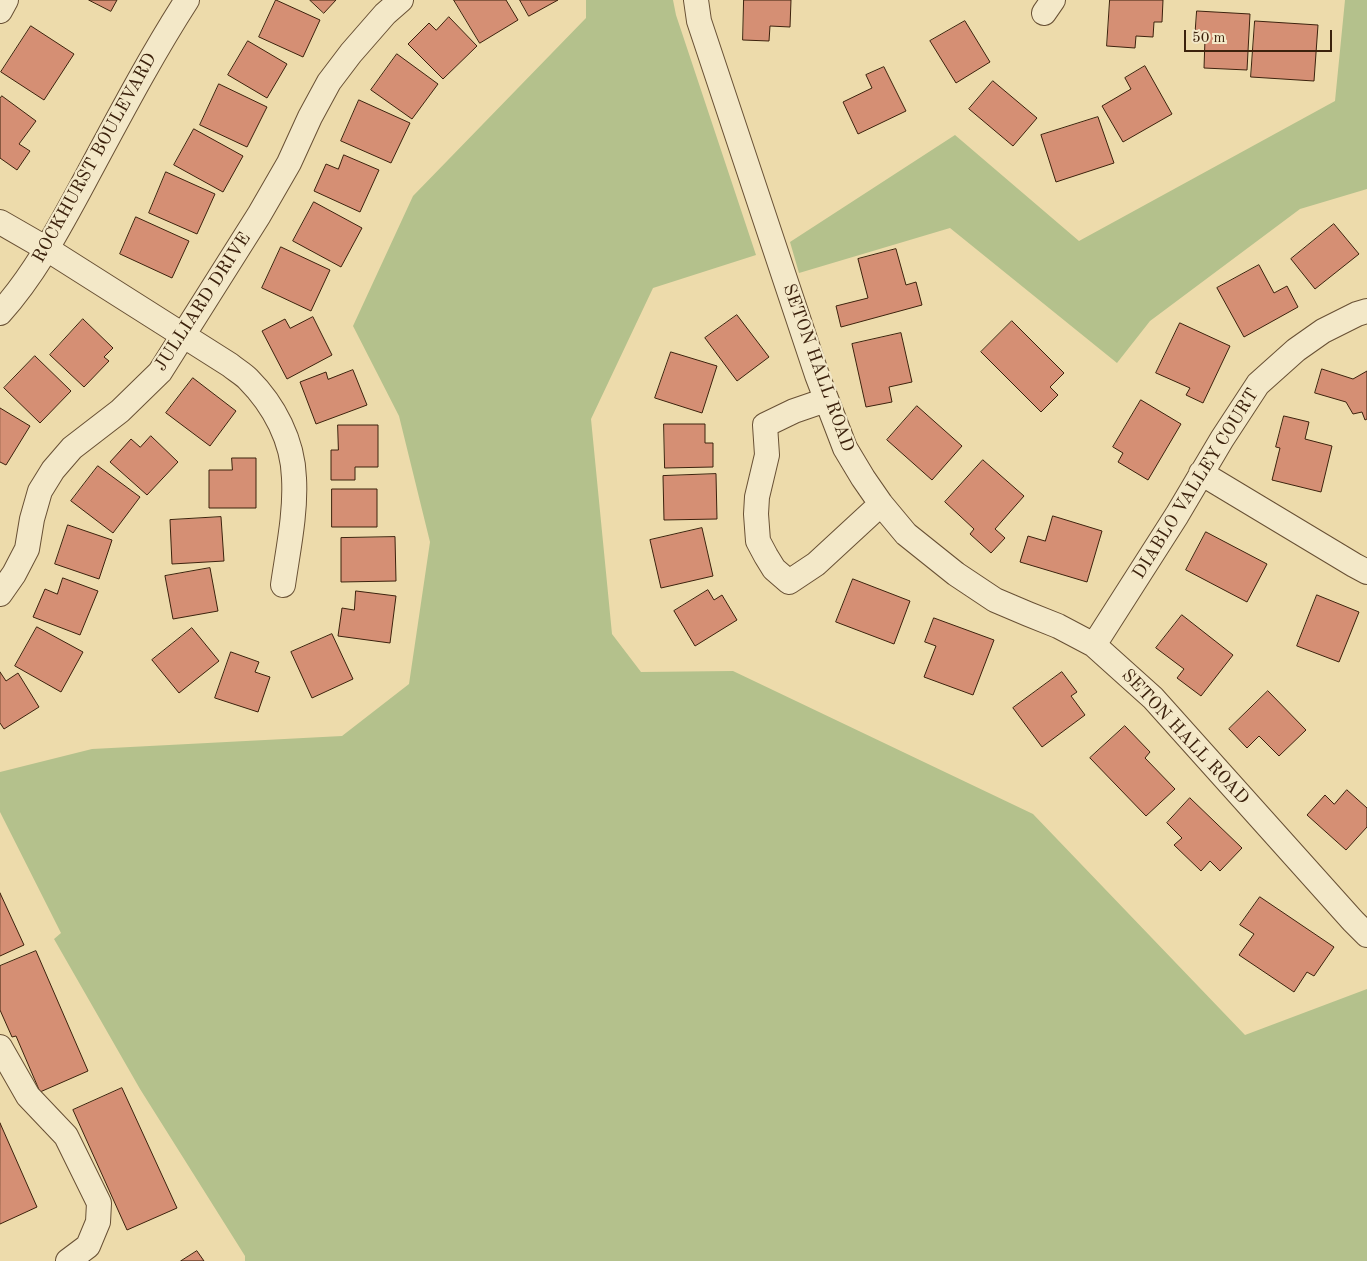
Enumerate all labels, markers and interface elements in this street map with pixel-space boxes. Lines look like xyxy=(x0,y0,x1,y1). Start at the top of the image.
scale bar xyxy=(1187,20,1334,52)
text: 50 m xyxy=(1192,31,1226,46)
street label: ROCKHURST BOULEVARD xyxy=(28,49,162,267)
street label: JULLIARD DRIVE xyxy=(150,229,256,375)
street label: SETON HALL ROAD xyxy=(778,281,858,455)
street label: DIABLO VALLEY COURT xyxy=(1128,385,1264,583)
street label: SETON HALL ROAD xyxy=(1117,665,1253,809)

